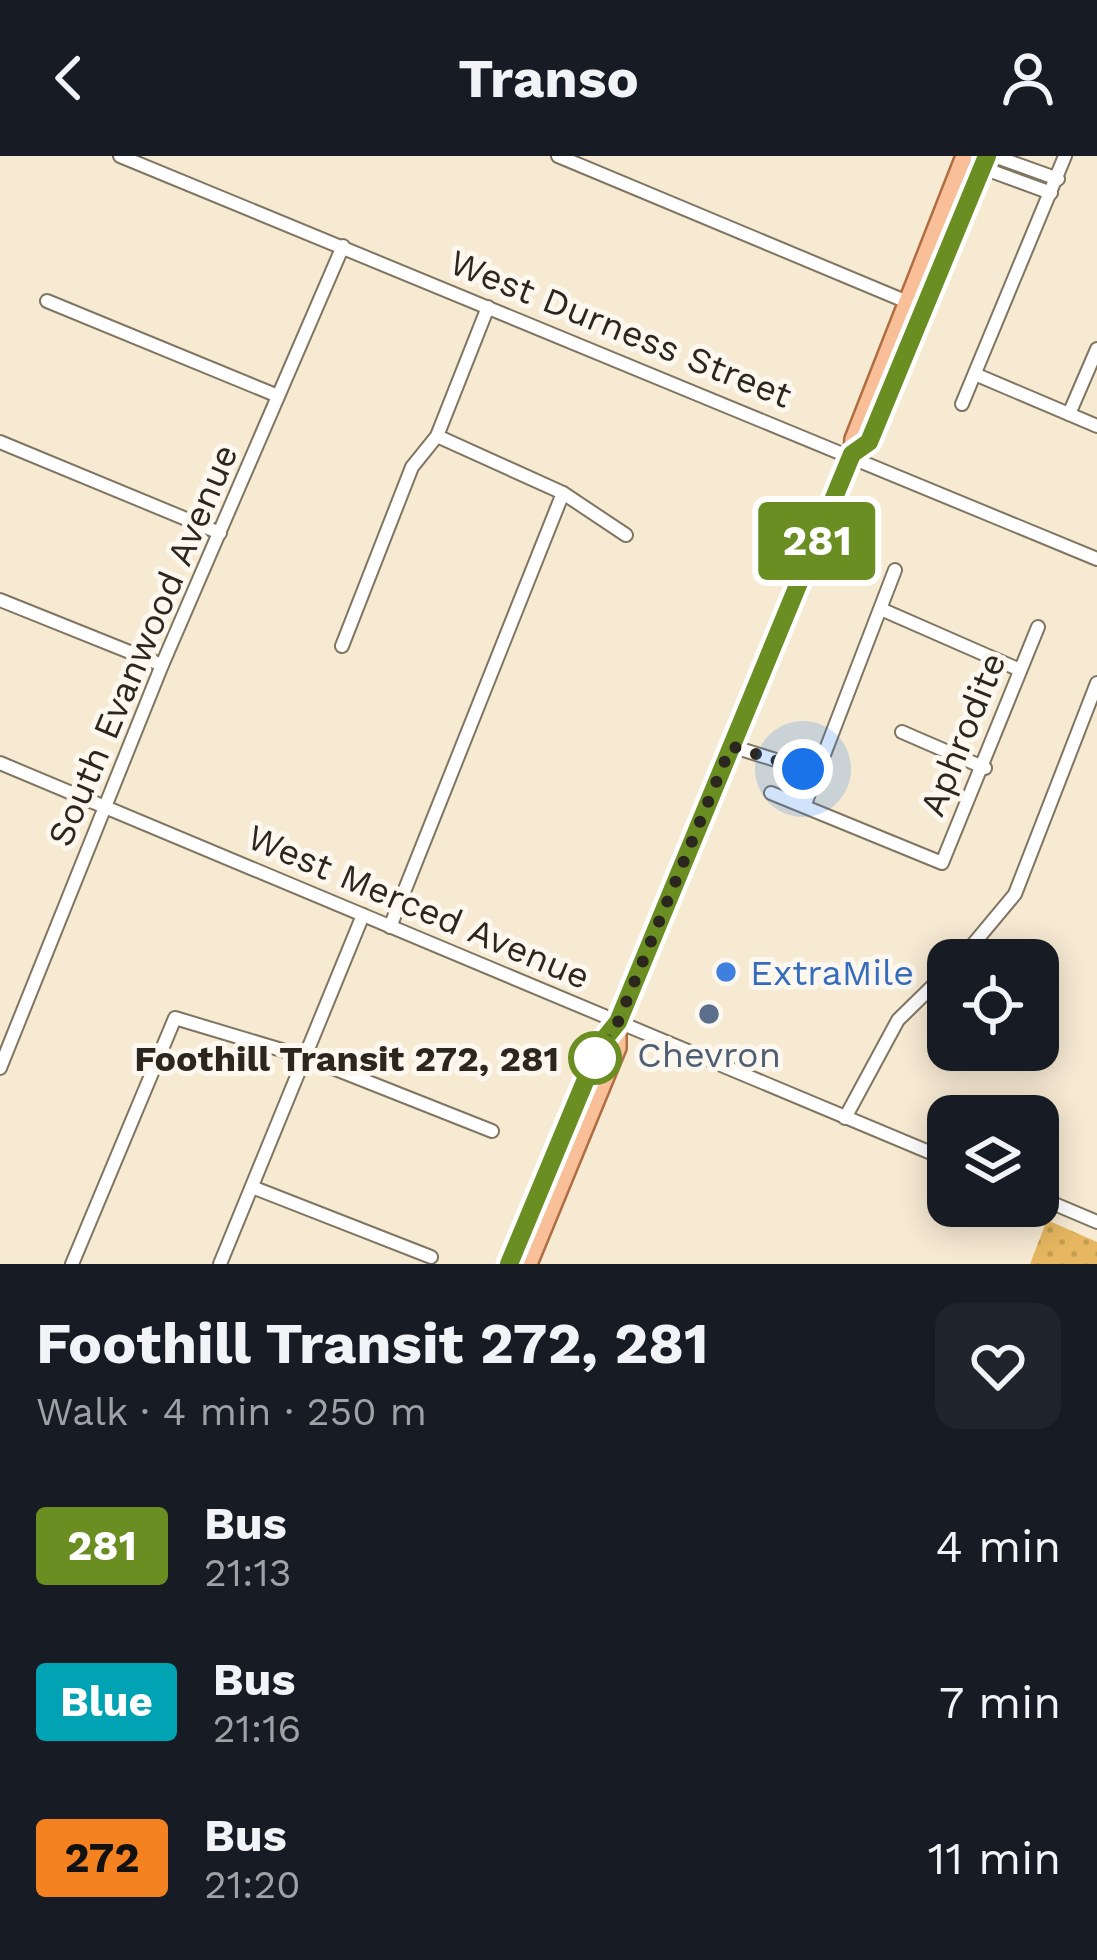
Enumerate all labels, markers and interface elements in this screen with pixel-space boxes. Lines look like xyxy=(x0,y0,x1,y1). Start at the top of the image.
icon: back xyxy=(36,45,102,111)
icon: person xyxy=(995,45,1061,111)
text: Transo xyxy=(458,47,639,110)
street label: West Durness Street xyxy=(444,241,798,417)
street label: South Evanwood Avenue xyxy=(39,438,247,853)
line badge: 281 xyxy=(748,502,886,580)
text: 281 xyxy=(782,516,852,565)
street label: Aphrodite xyxy=(911,647,1015,822)
your location xyxy=(773,739,833,799)
street label: West Merced Avenue xyxy=(241,816,596,998)
map controls xyxy=(927,939,1059,1227)
button: locate xyxy=(927,939,1059,1071)
place label: ExtraMile xyxy=(750,952,914,994)
marker: ExtraMile xyxy=(713,959,739,985)
marker: Chevron xyxy=(696,1001,722,1027)
marker: Foothill Transit 272, 281 xyxy=(570,1033,620,1083)
place label: Chevron xyxy=(637,1034,781,1076)
place label: Foothill Transit 272, 281 xyxy=(134,1038,559,1080)
button: layers xyxy=(927,1095,1059,1227)
button: heart xyxy=(935,1303,1061,1429)
text: Foothill Transit 272, 281 xyxy=(36,1310,708,1377)
text: Walk · 4 min · 250 m xyxy=(36,1389,427,1434)
text: Bus xyxy=(204,1497,287,1550)
text: 4 min xyxy=(935,1520,1061,1573)
text: 281 xyxy=(67,1521,137,1570)
text: 21:13 xyxy=(204,1550,291,1595)
text: Bus xyxy=(213,1653,295,1706)
text: 7 min xyxy=(939,1676,1061,1729)
text: Blue xyxy=(60,1677,153,1726)
text: 21:16 xyxy=(213,1706,301,1751)
text: Bus xyxy=(204,1809,287,1862)
text: 11 min xyxy=(928,1832,1061,1885)
text: 272 xyxy=(65,1833,139,1882)
text: 21:20 xyxy=(204,1862,301,1907)

